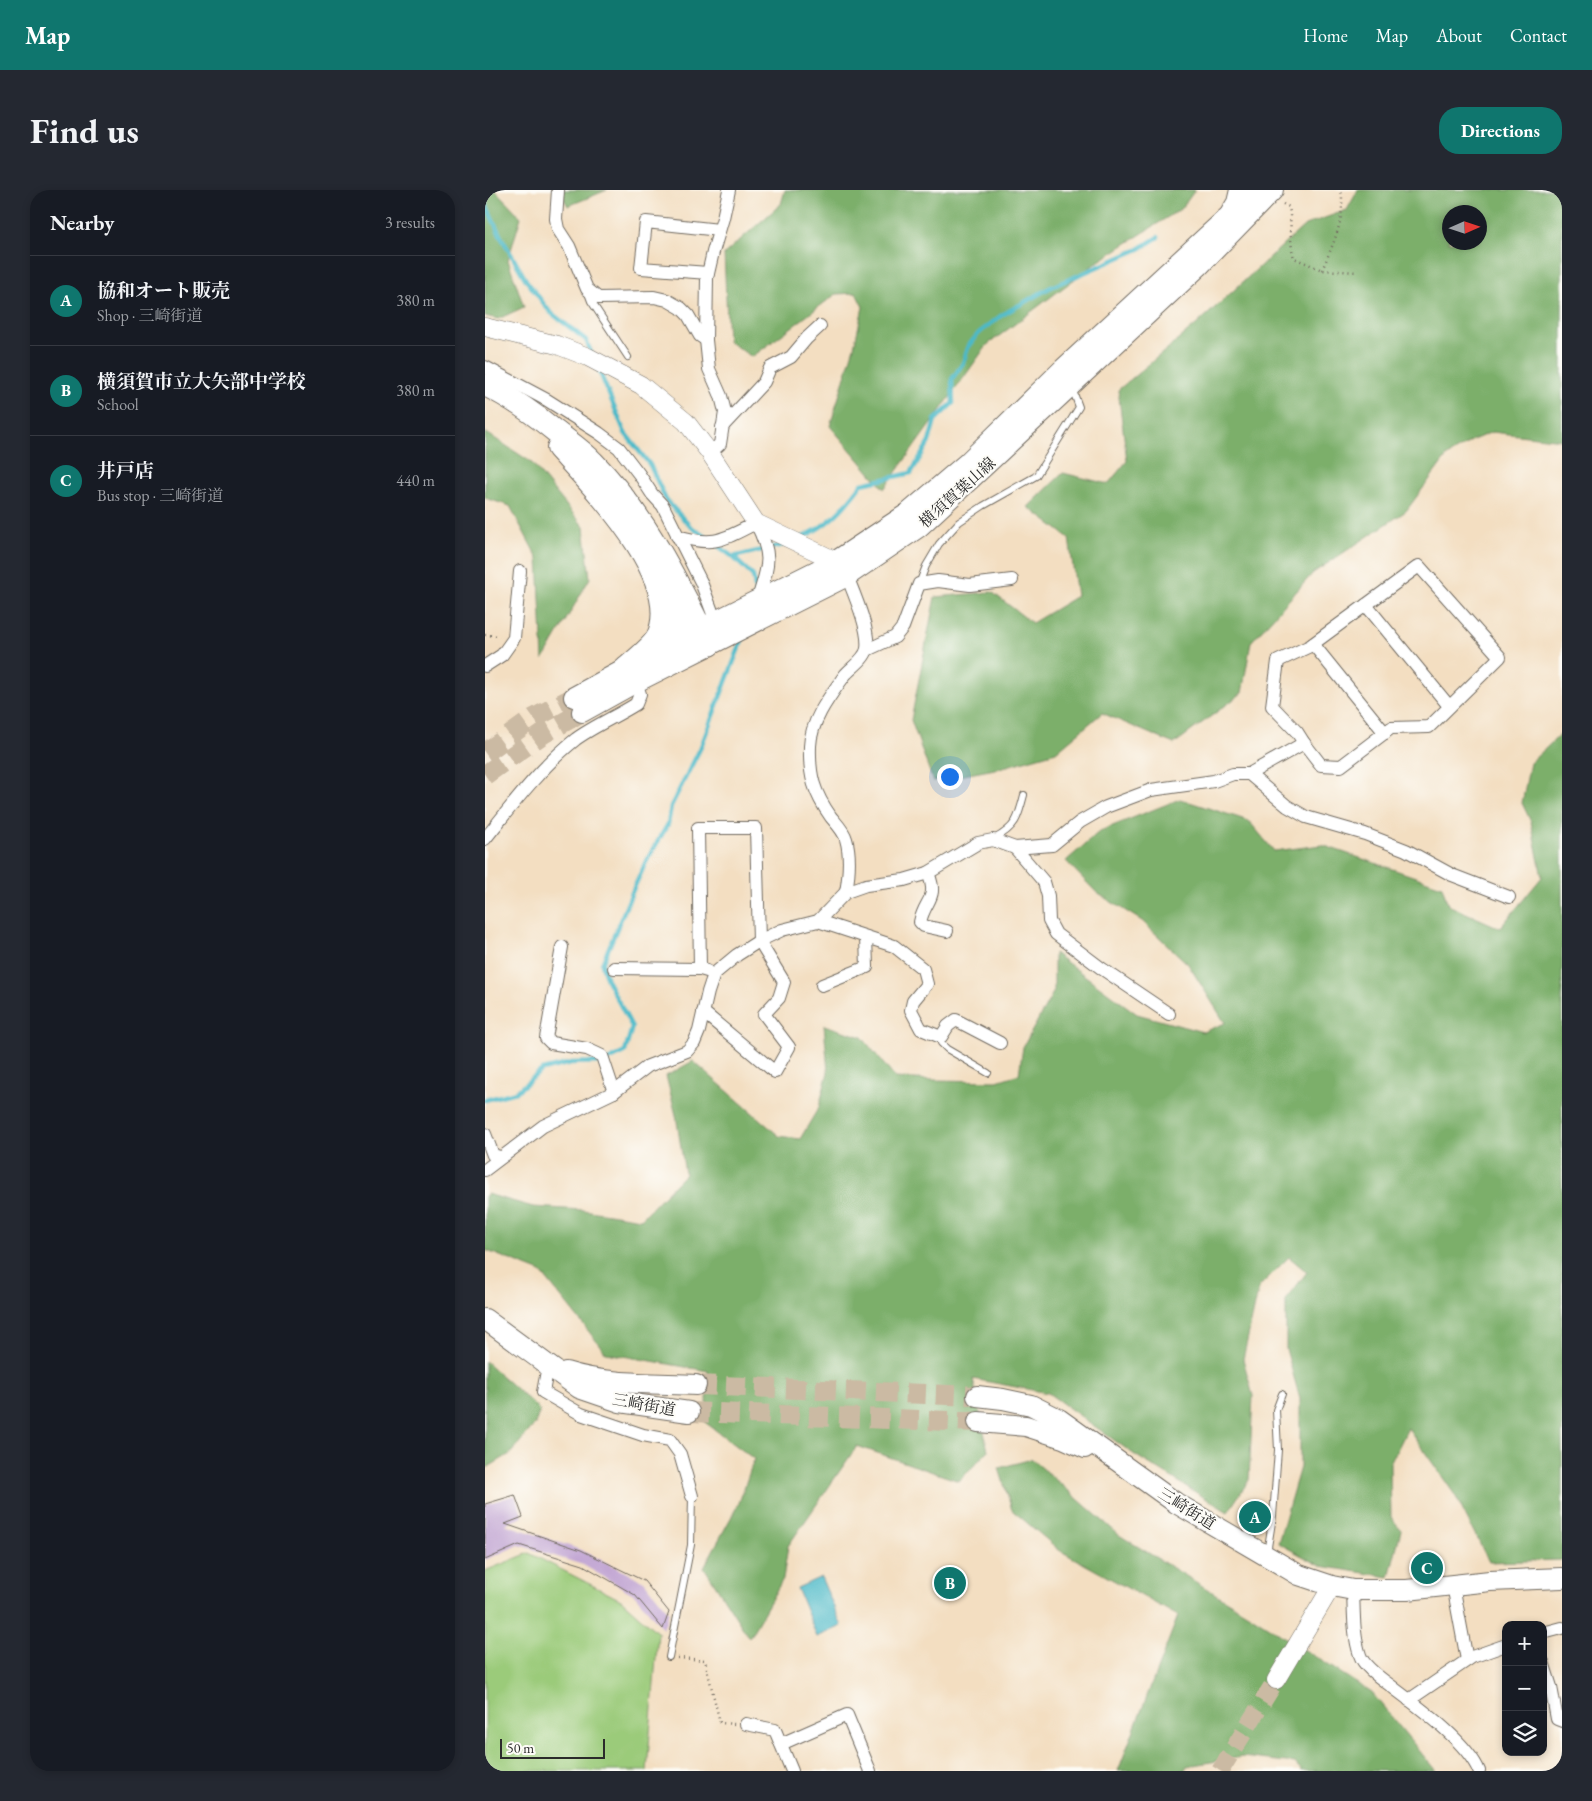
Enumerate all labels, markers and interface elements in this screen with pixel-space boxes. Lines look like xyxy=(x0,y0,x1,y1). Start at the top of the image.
text: Map xyxy=(25,20,70,51)
text: Home xyxy=(1303,24,1348,47)
text: Map xyxy=(1376,24,1408,47)
text: About xyxy=(1436,24,1482,47)
text: Contact xyxy=(1510,24,1567,47)
button: Directions xyxy=(1439,107,1562,154)
text: Find us xyxy=(30,108,139,153)
north arrow xyxy=(1442,205,1487,250)
text: Nearby xyxy=(50,209,114,236)
text: 3 results xyxy=(385,212,435,233)
text: 協和オート販売 xyxy=(97,278,230,303)
text: A xyxy=(60,290,72,311)
text: 380 m xyxy=(396,290,435,311)
text: Shop · 三崎街道 xyxy=(97,305,203,326)
text: 横須賀市立大矢部中学校 xyxy=(97,369,306,394)
text: B xyxy=(61,380,71,401)
text: 380 m xyxy=(396,380,435,401)
text: School xyxy=(97,394,139,415)
street label: 横須賀葉山線 xyxy=(915,452,1000,532)
text: 井戸店 xyxy=(97,458,154,483)
text: C xyxy=(60,470,72,491)
text: 440 m xyxy=(396,470,435,491)
text: Bus stop · 三崎街道 xyxy=(97,485,223,506)
your location xyxy=(937,764,963,790)
street label: 三崎街道 xyxy=(611,1389,677,1420)
street label: 三崎街道 xyxy=(1154,1483,1219,1534)
pin: A xyxy=(1239,1498,1271,1536)
pin: C xyxy=(1411,1549,1443,1587)
pin: B xyxy=(934,1564,966,1602)
map controls xyxy=(1502,1621,1547,1756)
button: + xyxy=(1502,1621,1547,1666)
button: − xyxy=(1502,1666,1547,1711)
button: layers xyxy=(1502,1711,1547,1756)
scale bar xyxy=(500,1736,605,1759)
text: 50 m xyxy=(507,1739,534,1757)

